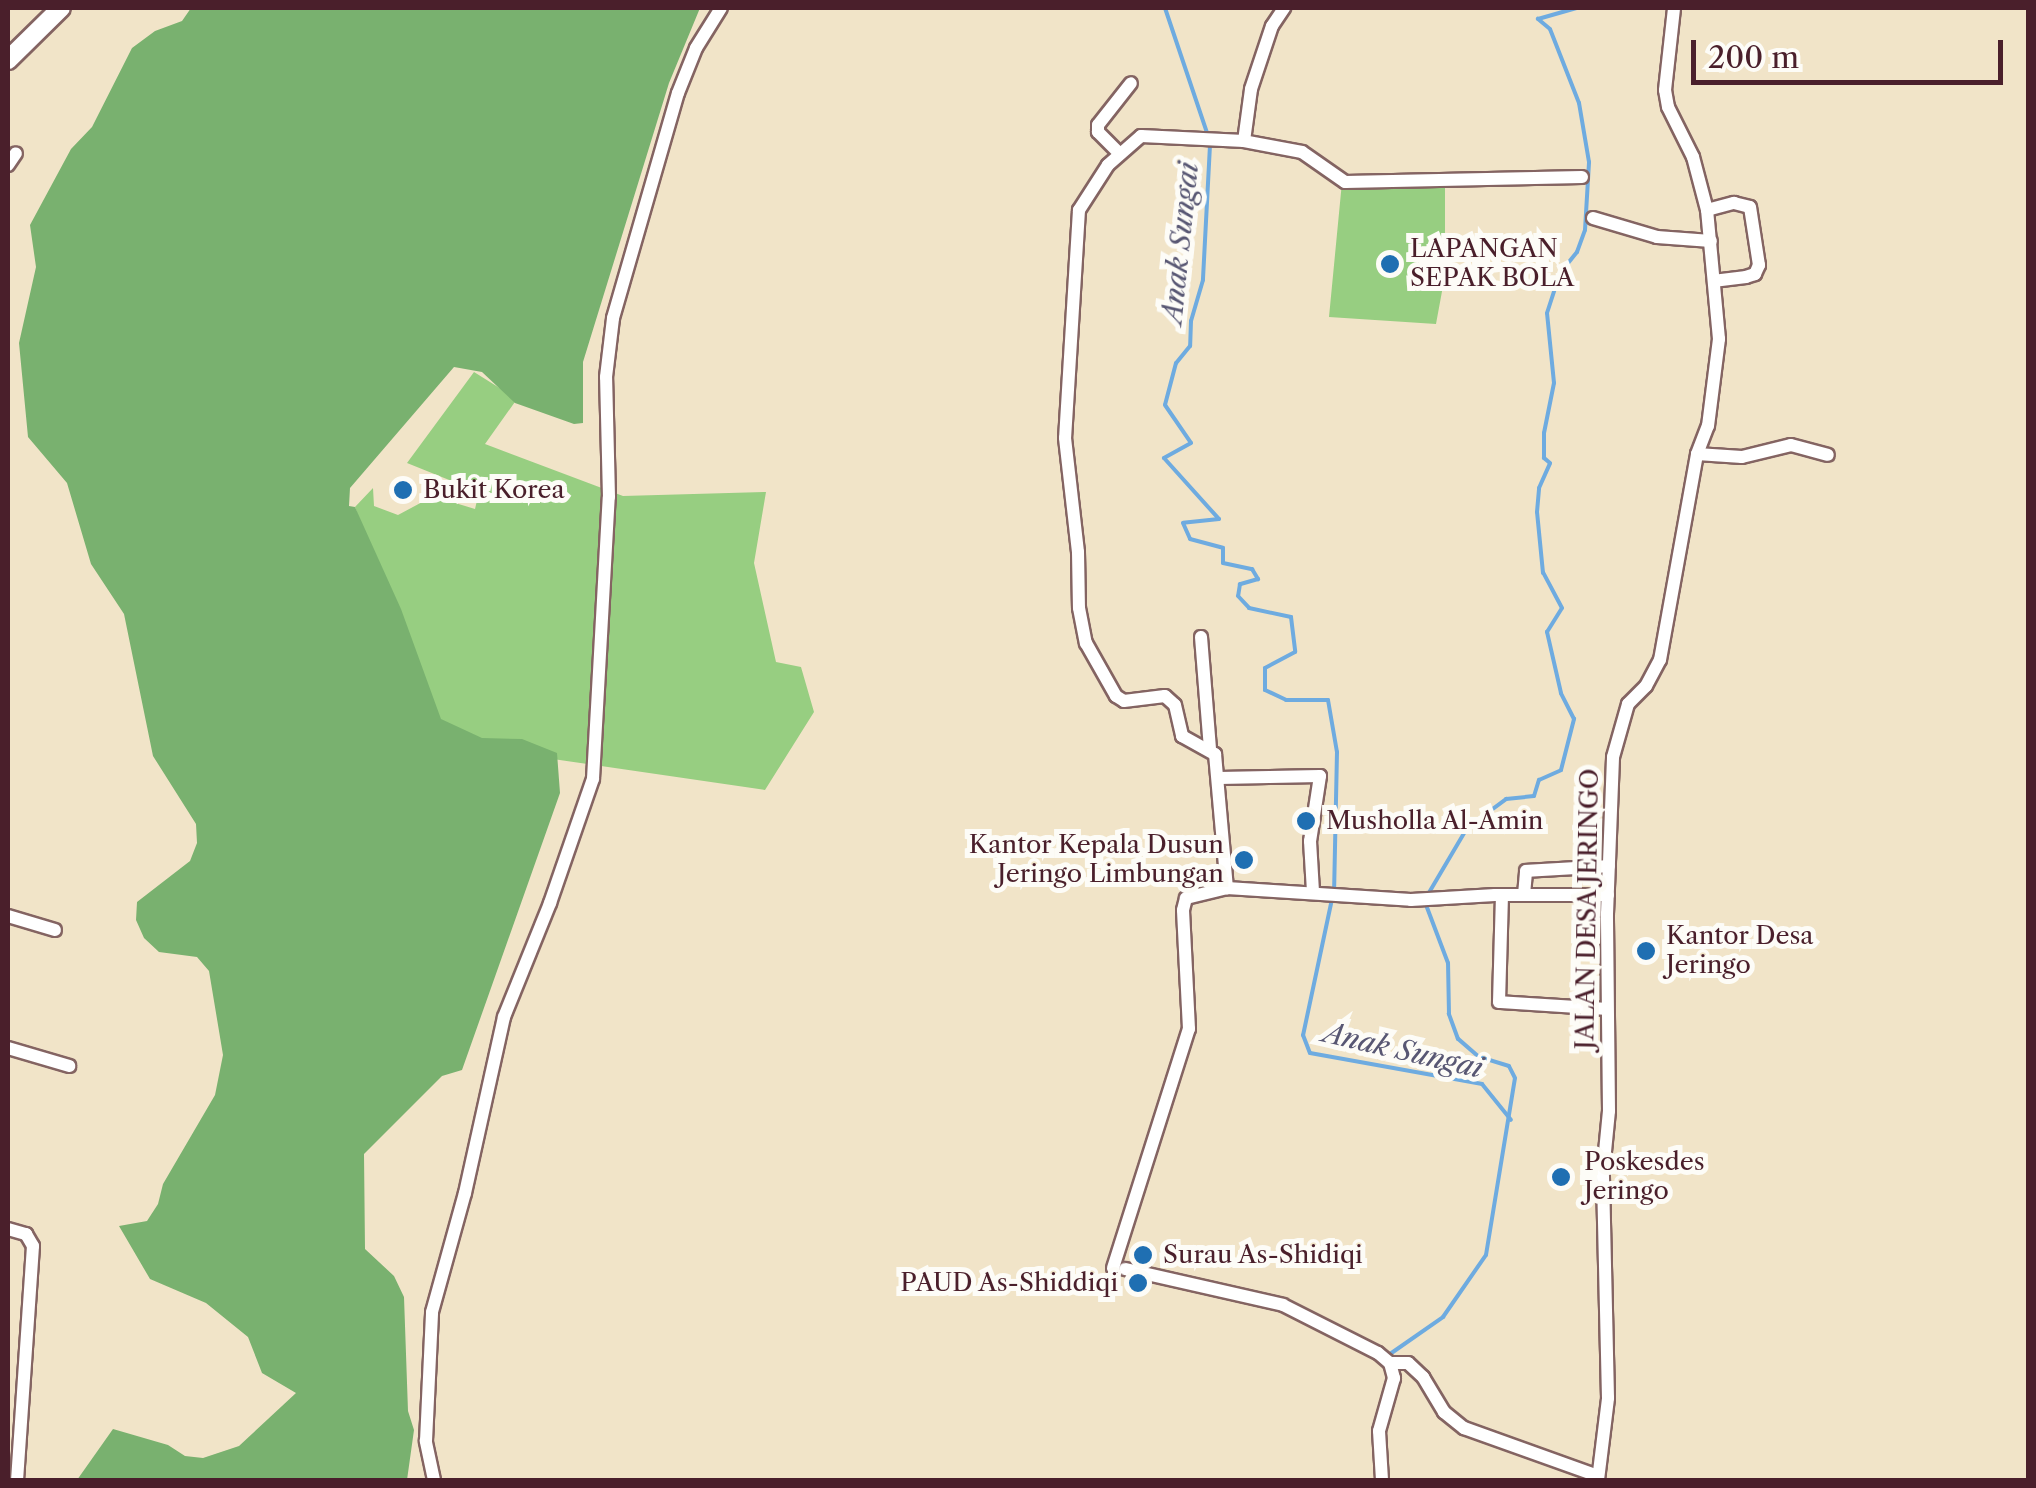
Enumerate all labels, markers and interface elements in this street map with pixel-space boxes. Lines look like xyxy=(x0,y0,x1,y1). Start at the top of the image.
scale bar xyxy=(1696,20,2008,82)
text: 200 m xyxy=(1708,39,1799,76)
water label: Anak Sungai xyxy=(1155,160,1205,326)
place label: LAPANGAN SEPAK BOLA xyxy=(1410,235,1575,294)
marker: LAPANGAN SEPAK BOLA xyxy=(1379,253,1401,275)
place label: Bukit Korea xyxy=(423,475,565,505)
marker: Bukit Korea xyxy=(392,479,414,501)
street label: JALAN DESA JERINGO xyxy=(1571,768,1605,1050)
place label: Musholla Al-Amin xyxy=(1326,806,1545,836)
marker: Musholla Al-Amin xyxy=(1295,810,1317,832)
place label: Kantor Kepala Dusun Jeringo Limbungan xyxy=(968,831,1224,890)
marker: Kantor Kepala Dusun Jeringo Limbungan xyxy=(1233,849,1255,871)
place label: Kantor Desa Jeringo xyxy=(1666,922,1814,981)
marker: Kantor Desa Jeringo xyxy=(1635,940,1657,962)
water label: Anak Sungai xyxy=(1320,1015,1486,1085)
place label: Poskesdes Jeringo xyxy=(1584,1148,1705,1207)
marker: Poskesdes Jeringo xyxy=(1548,1164,1574,1190)
place label: Surau As-Shidiqi xyxy=(1163,1240,1364,1270)
marker: Surau As-Shidiqi xyxy=(1132,1244,1154,1266)
place label: PAUD As-Shiddiqi xyxy=(899,1268,1118,1298)
marker: PAUD As-Shiddiqi xyxy=(1127,1272,1149,1294)

